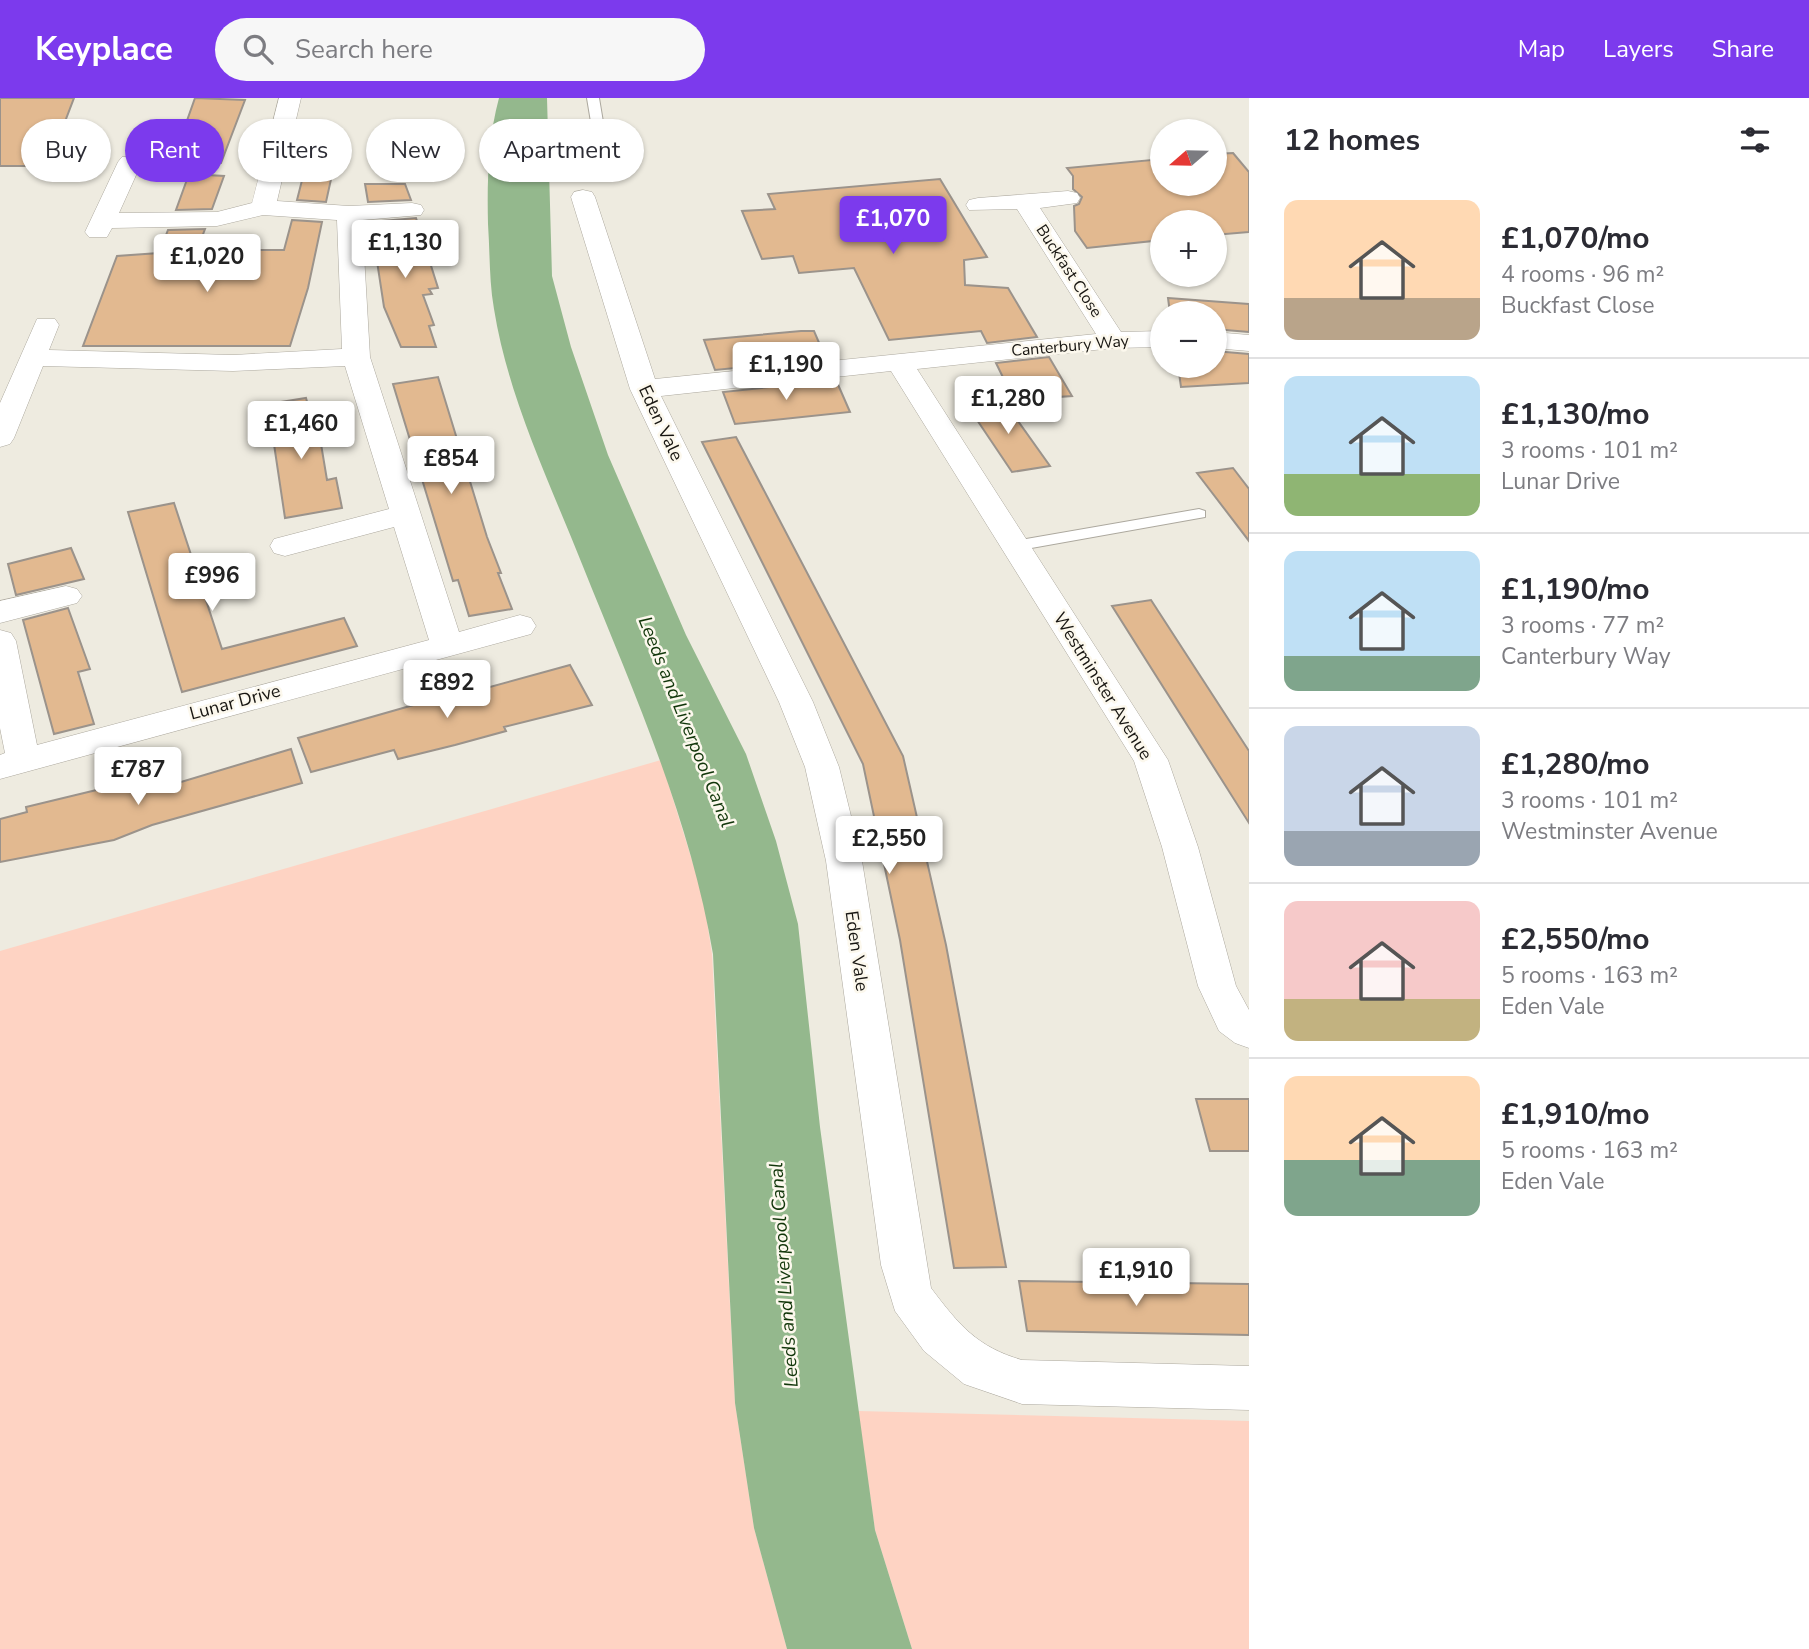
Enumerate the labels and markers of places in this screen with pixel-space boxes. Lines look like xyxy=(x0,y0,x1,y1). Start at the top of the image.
pin: £1,070 xyxy=(836,197,950,256)
pin: £1,130 xyxy=(348,220,462,280)
pin: £1,020 xyxy=(150,234,264,294)
pin: £1,190 xyxy=(729,342,843,402)
pin: £1,280 xyxy=(951,376,1065,436)
pin: £1,460 xyxy=(244,402,358,461)
pin: £854 xyxy=(410,436,492,496)
pin: £996 xyxy=(171,554,253,613)
pin: £892 xyxy=(406,660,488,720)
pin: £787 xyxy=(97,748,179,807)
pin: £2,550 xyxy=(832,816,946,876)
pin: £1,910 xyxy=(1079,1248,1193,1308)

